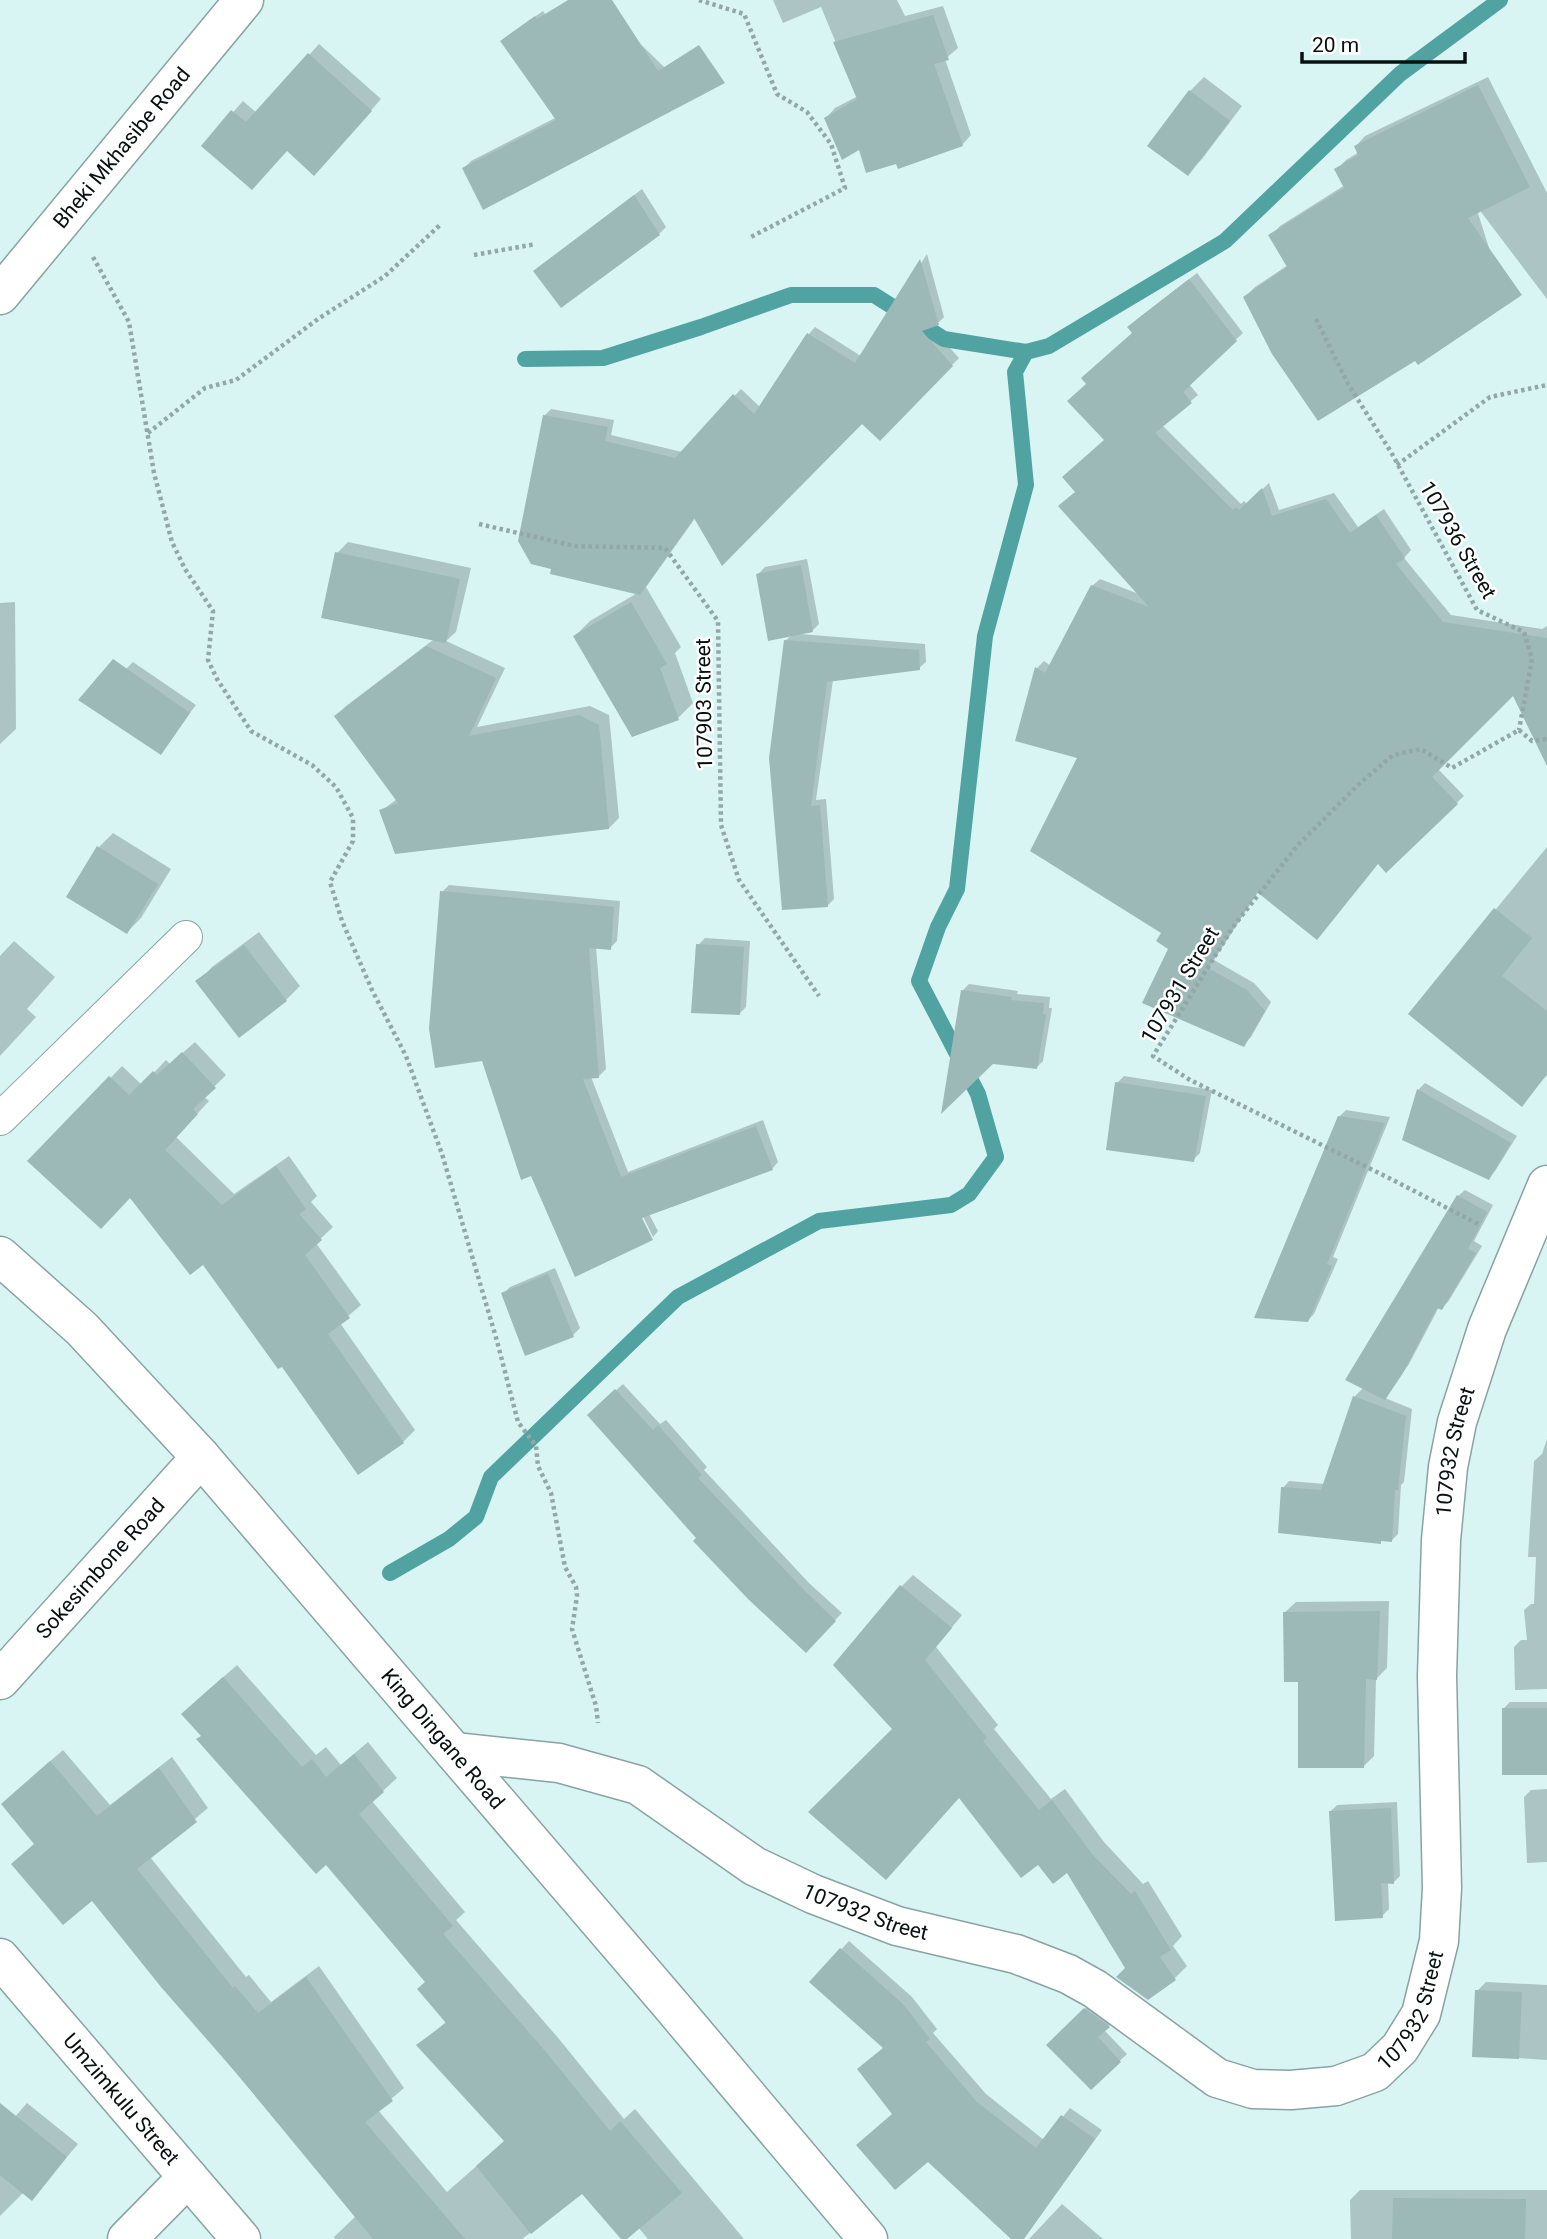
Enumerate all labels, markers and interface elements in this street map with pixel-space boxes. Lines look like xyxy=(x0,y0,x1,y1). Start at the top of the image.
scale bar xyxy=(1302,21,1465,65)
text: 20 m xyxy=(1312,33,1359,57)
street label: Bheki Mkhasibe Road xyxy=(48,63,195,233)
street label: 107936 Street xyxy=(1415,477,1501,603)
street label: 107903 Street xyxy=(691,638,717,770)
street label: 107931 Street xyxy=(1136,922,1224,1048)
street label: 107932 Street xyxy=(1431,1384,1480,1517)
street label: Sokesimbone Road xyxy=(31,1494,170,1644)
street label: King Dingane Road xyxy=(376,1664,509,1814)
street label: 107932 Street xyxy=(799,1879,931,1945)
street label: 107932 Street xyxy=(1372,1948,1448,2075)
street label: Umzimkulu Street xyxy=(58,2029,184,2170)

